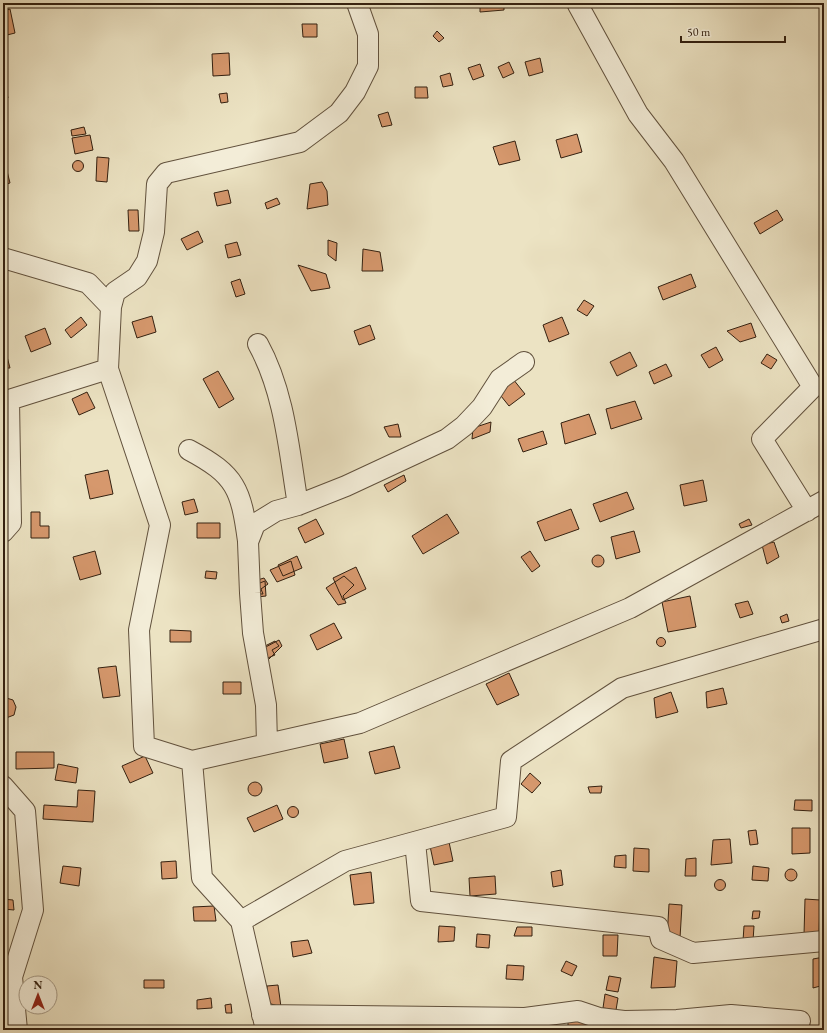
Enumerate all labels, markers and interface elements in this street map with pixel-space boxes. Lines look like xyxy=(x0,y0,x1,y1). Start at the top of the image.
scale bar xyxy=(681,18,785,44)
text: 50 m xyxy=(687,24,711,40)
north arrow xyxy=(18,975,58,1015)
text: N xyxy=(34,978,43,992)

